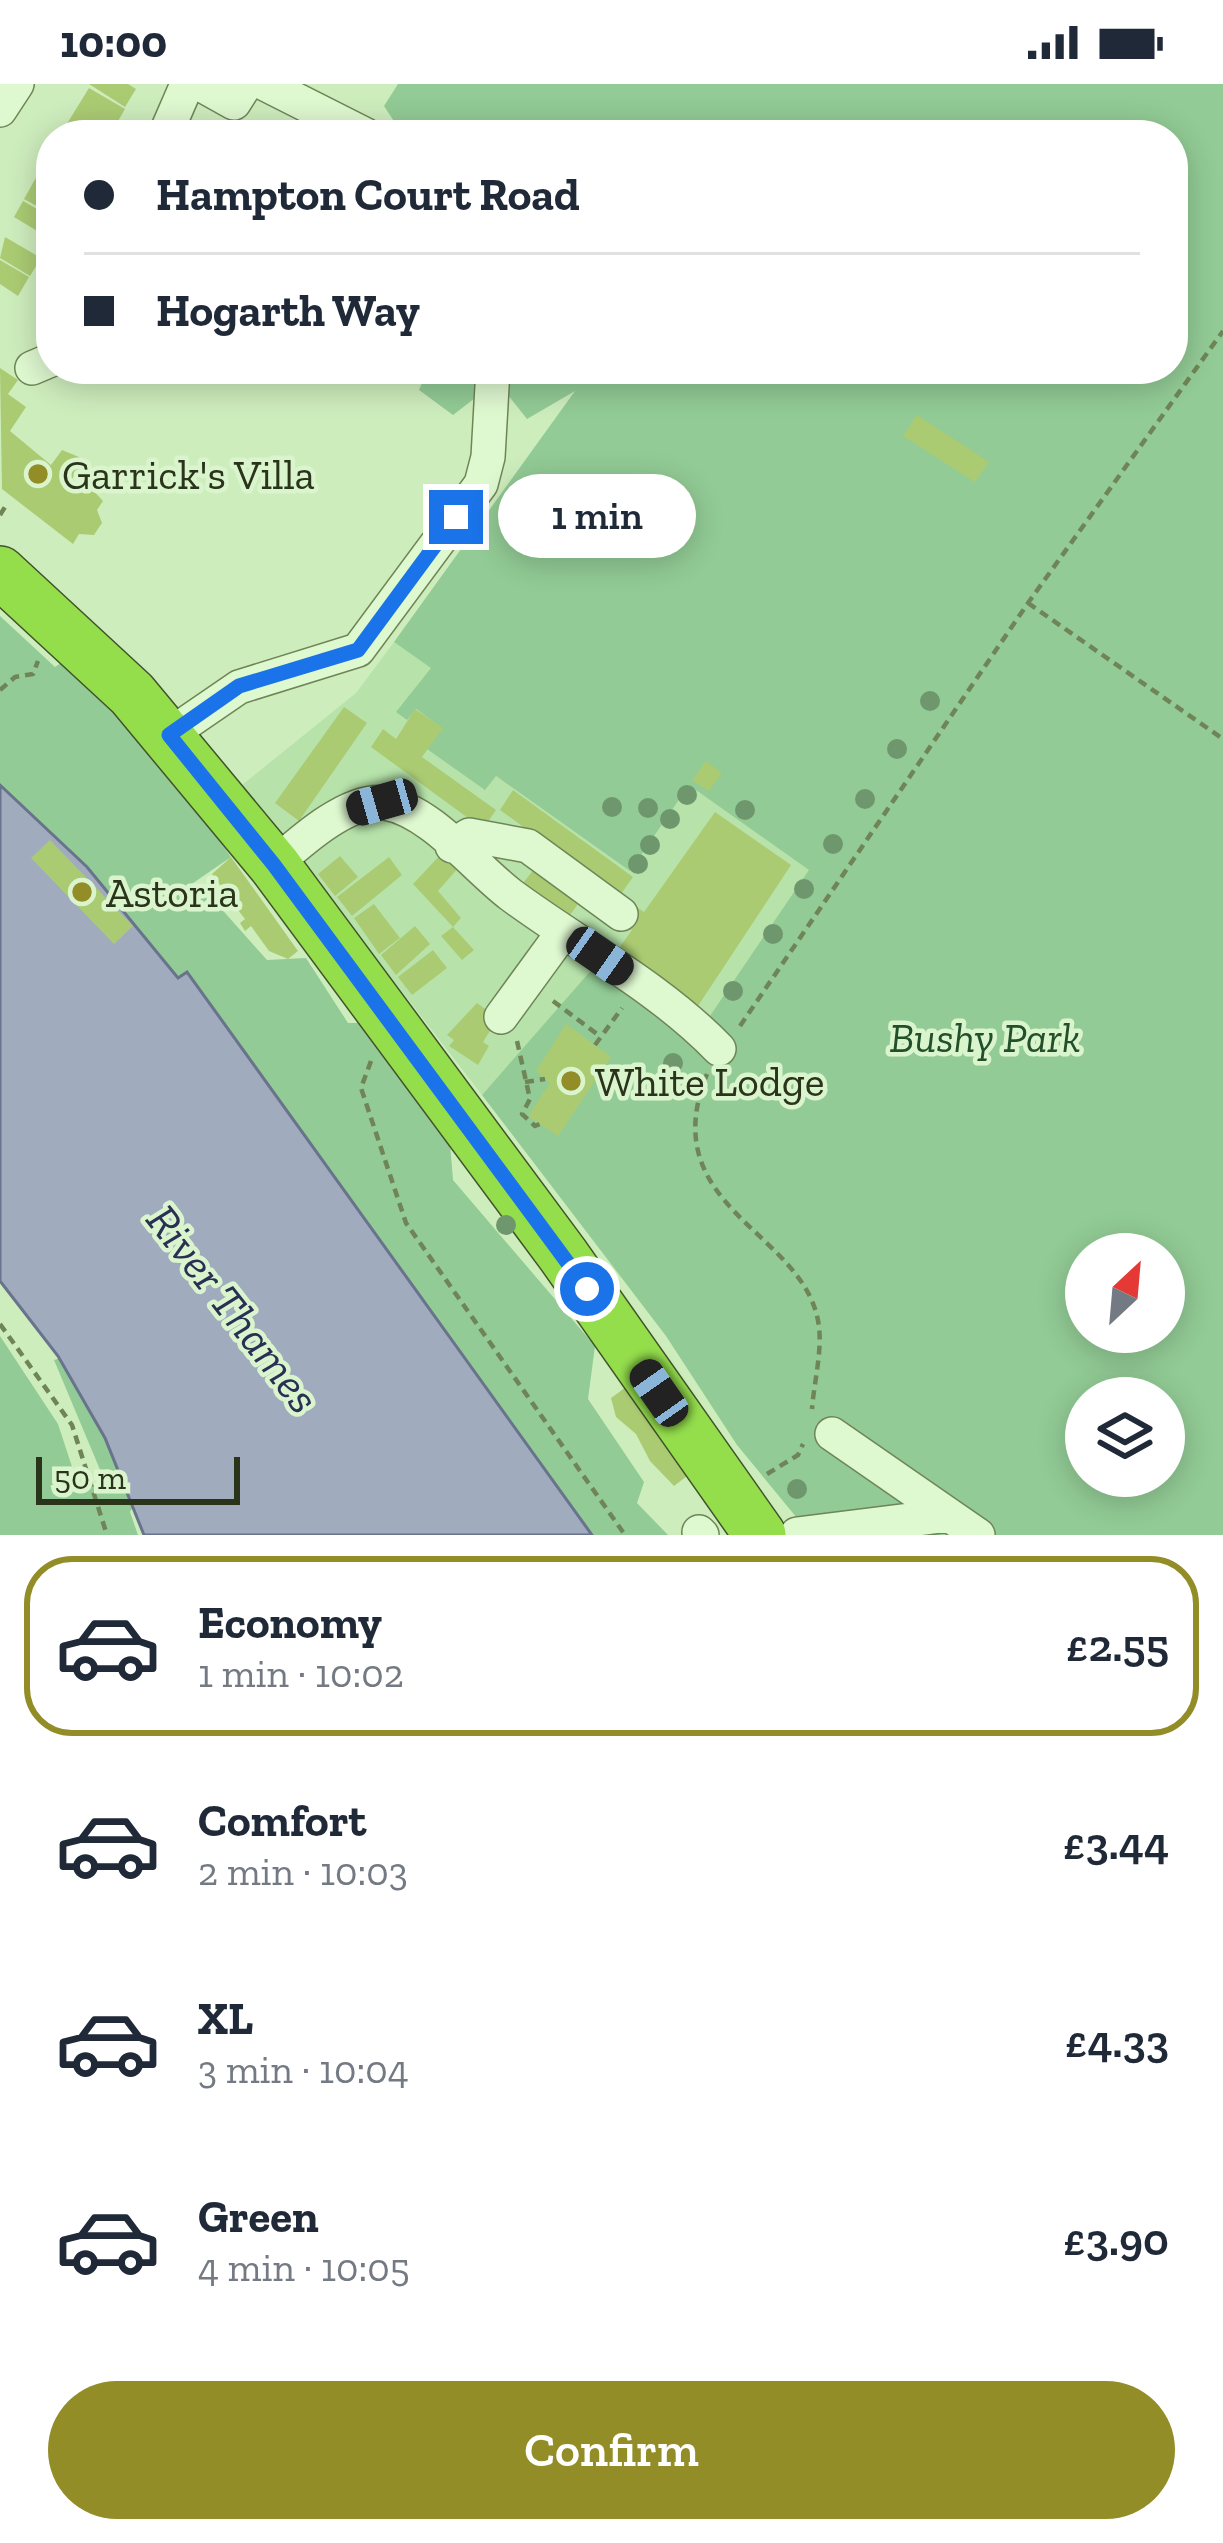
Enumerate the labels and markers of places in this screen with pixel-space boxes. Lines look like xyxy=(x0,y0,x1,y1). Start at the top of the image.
place label: Garrick's Villa xyxy=(62,449,315,500)
marker: Garrick's Villa xyxy=(25,461,51,487)
place label: Astoria xyxy=(106,867,238,918)
marker: Astoria xyxy=(69,879,95,905)
place label: White Lodge xyxy=(595,1056,825,1107)
marker: White Lodge xyxy=(558,1068,584,1094)

